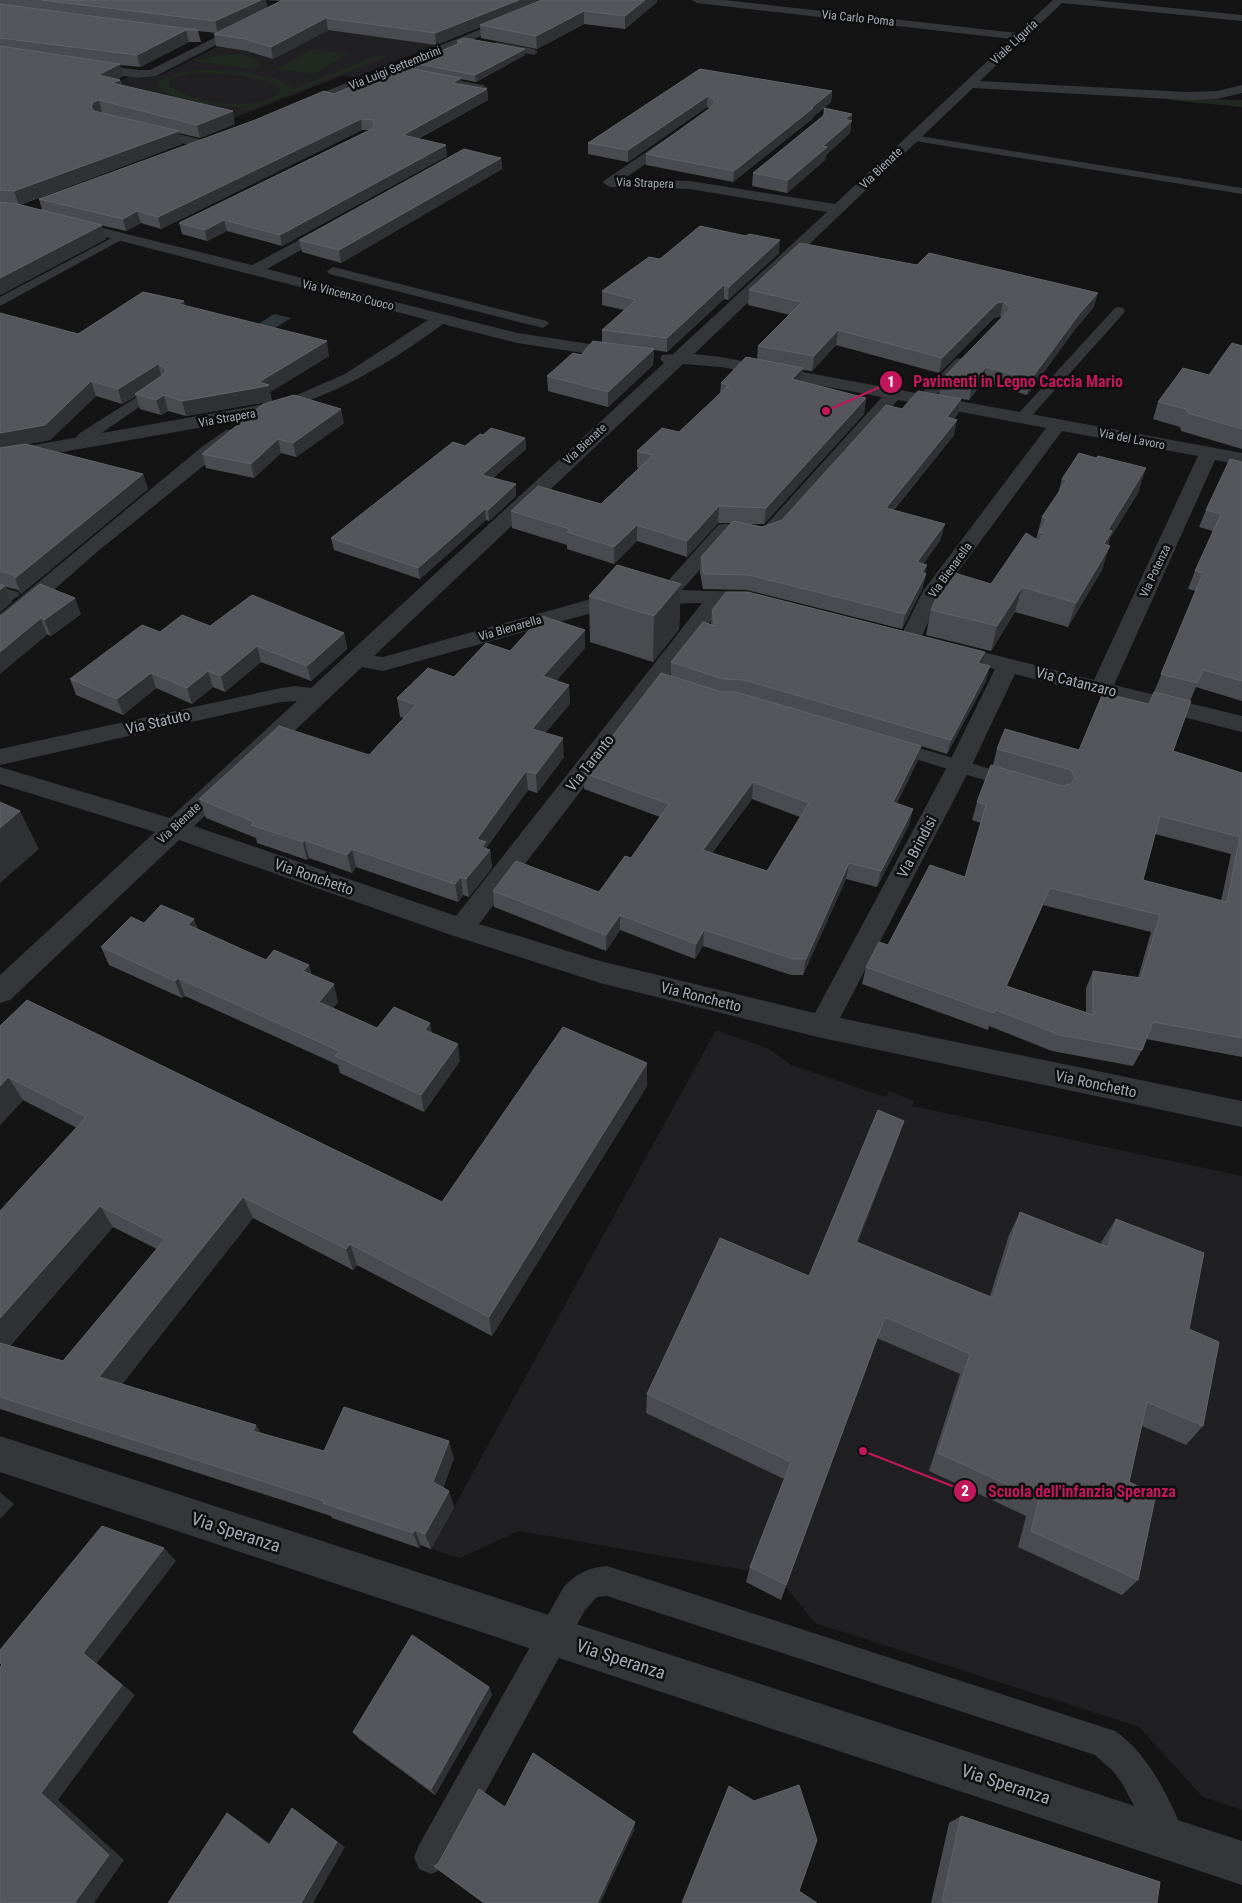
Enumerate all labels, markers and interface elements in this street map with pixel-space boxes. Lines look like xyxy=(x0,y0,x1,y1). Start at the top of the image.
street label: Via Carlo Poma xyxy=(821,7,895,29)
street label: Viale Liguria xyxy=(988,17,1040,67)
street label: Via Luigi Settembrini xyxy=(347,43,443,93)
street label: Via Bienate xyxy=(857,144,905,192)
street label: Via Strapera xyxy=(616,175,674,191)
street label: Via Vincenzo Cuoco xyxy=(301,277,395,313)
callout: Pavimenti in Legno Caccia Mario xyxy=(878,366,1133,397)
text: Pavimenti in Legno Caccia Mario xyxy=(913,372,1123,391)
text: 1 xyxy=(887,373,895,391)
street label: Via Strapera xyxy=(197,406,257,430)
street label: Via Bienate xyxy=(561,420,610,467)
street label: Via del Lavoro xyxy=(1098,426,1166,452)
street label: Via Bienarella xyxy=(925,539,975,600)
street label: Via Potenza xyxy=(1137,542,1173,600)
street label: Via Bienarella xyxy=(477,612,543,644)
street label: Via Catanzaro xyxy=(1034,663,1118,701)
street label: Via Statuto xyxy=(124,706,192,738)
street label: Via Taranto xyxy=(562,731,618,795)
street label: Via Bienate xyxy=(155,799,204,846)
street label: Via Brindisi xyxy=(893,813,941,881)
street label: Via Ronchetto xyxy=(272,855,356,899)
street label: Via Ronchetto xyxy=(659,978,743,1016)
street label: Via Ronchetto xyxy=(1054,1067,1138,1101)
callout: Scuola dell'infanzia Speranza xyxy=(953,1476,1186,1507)
text: 2 xyxy=(961,1482,969,1500)
text: Scuola dell'infanzia Speranza xyxy=(988,1482,1176,1501)
street label: Via Speranza xyxy=(189,1508,283,1556)
street label: Via Speranza xyxy=(574,1635,668,1683)
street label: Via Speranza xyxy=(959,1760,1053,1808)

